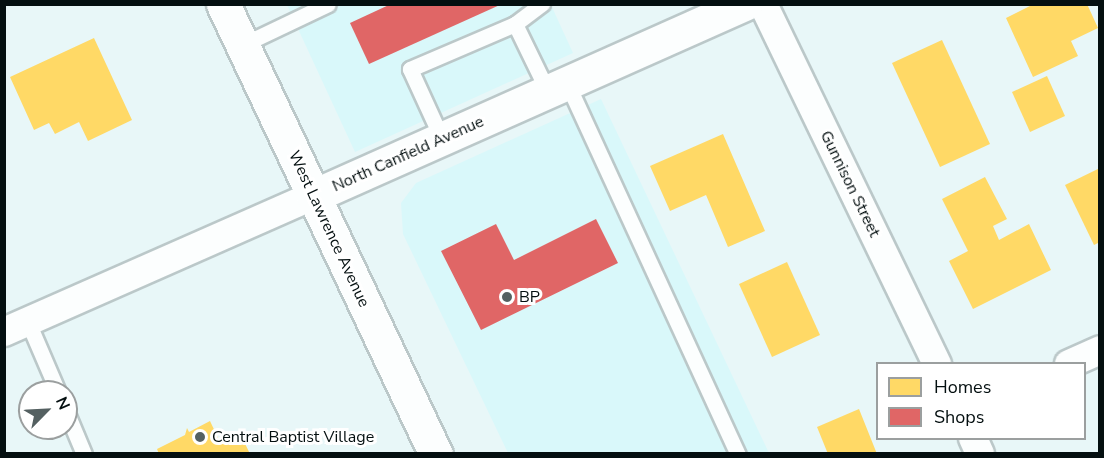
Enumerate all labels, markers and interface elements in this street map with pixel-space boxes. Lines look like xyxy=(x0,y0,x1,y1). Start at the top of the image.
street label: North Canfield Avenue xyxy=(329,112,487,196)
street label: Gunnison Street xyxy=(816,128,884,240)
street label: West Lawrence Avenue xyxy=(284,148,374,310)
place label: BP xyxy=(519,287,540,307)
marker: BP xyxy=(500,290,514,304)
legend xyxy=(876,362,1086,440)
text: Homes xyxy=(934,375,991,399)
north arrow xyxy=(18,380,78,440)
text: N xyxy=(50,394,75,413)
text: Shops xyxy=(934,405,984,429)
place label: Central Baptist Village xyxy=(212,427,374,447)
marker: Central Baptist Village xyxy=(193,430,207,444)

